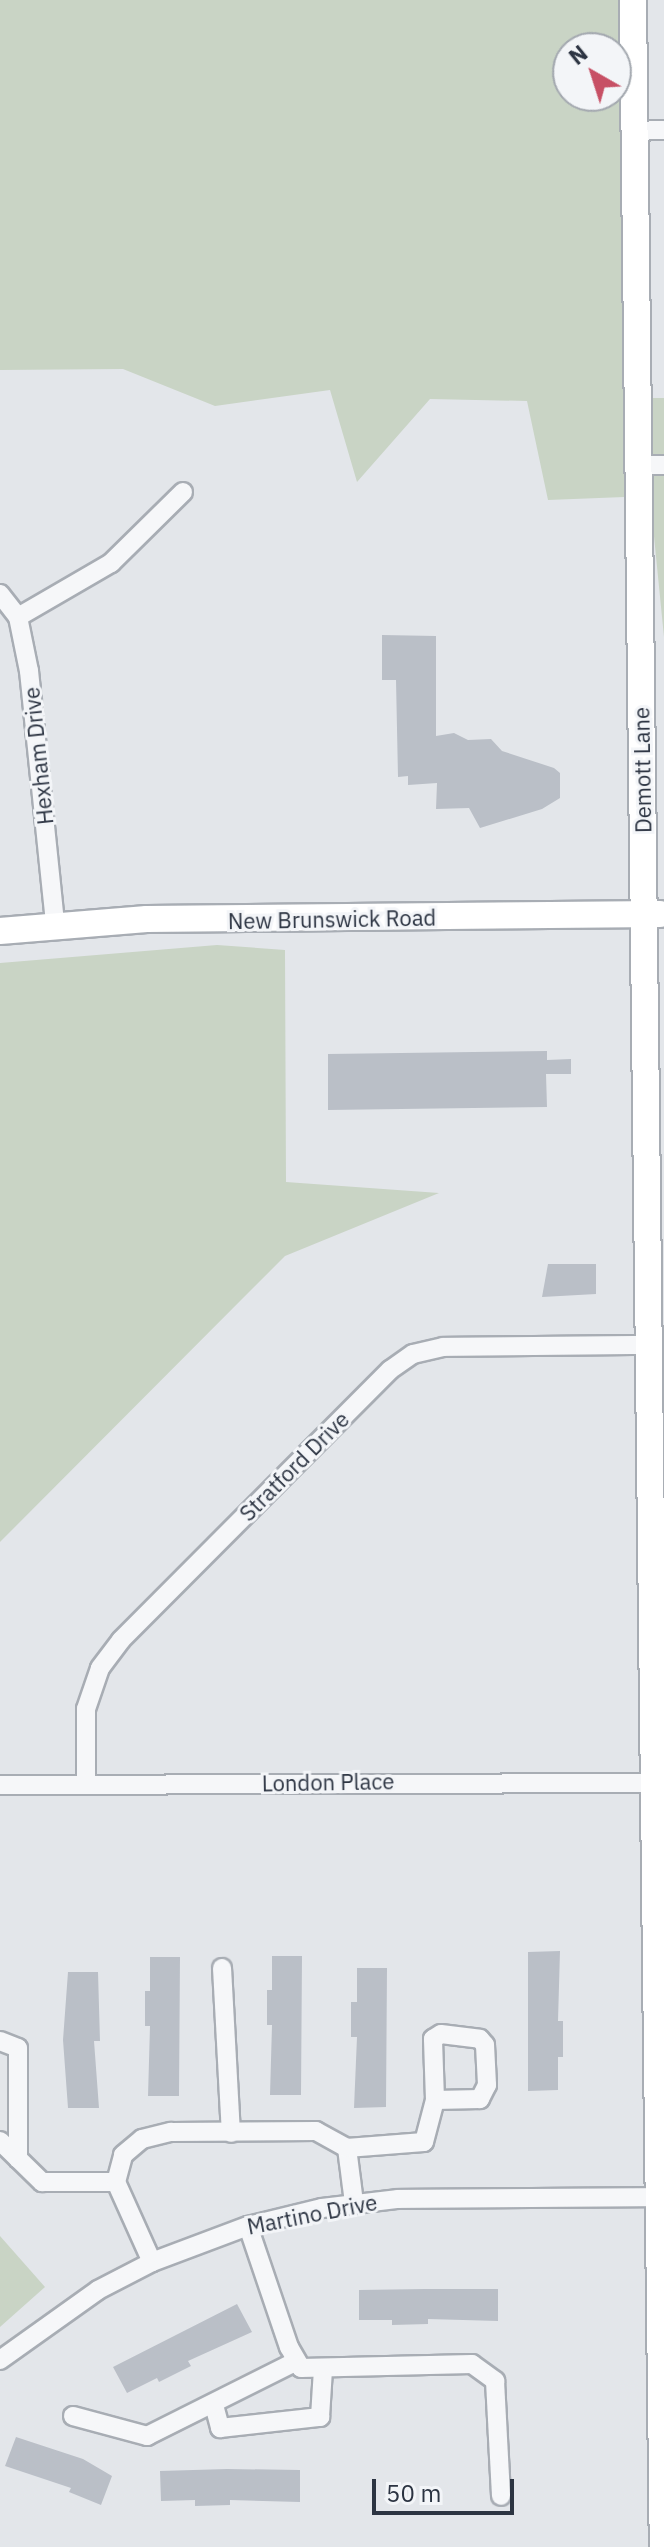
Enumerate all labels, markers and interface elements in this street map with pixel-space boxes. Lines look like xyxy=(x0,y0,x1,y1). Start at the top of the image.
north arrow xyxy=(552,32,632,112)
text: N xyxy=(563,38,593,71)
street label: Hexham Drive xyxy=(18,686,58,826)
street label: Demott Lane xyxy=(628,707,656,833)
street label: New Brunswick Road xyxy=(228,904,436,934)
street label: Stratford Drive xyxy=(234,1406,354,1526)
street label: London Place xyxy=(262,1768,394,1796)
street label: Martino Drive xyxy=(245,2188,379,2240)
scale bar xyxy=(376,2463,518,2513)
text: 50 m xyxy=(386,2477,441,2509)

